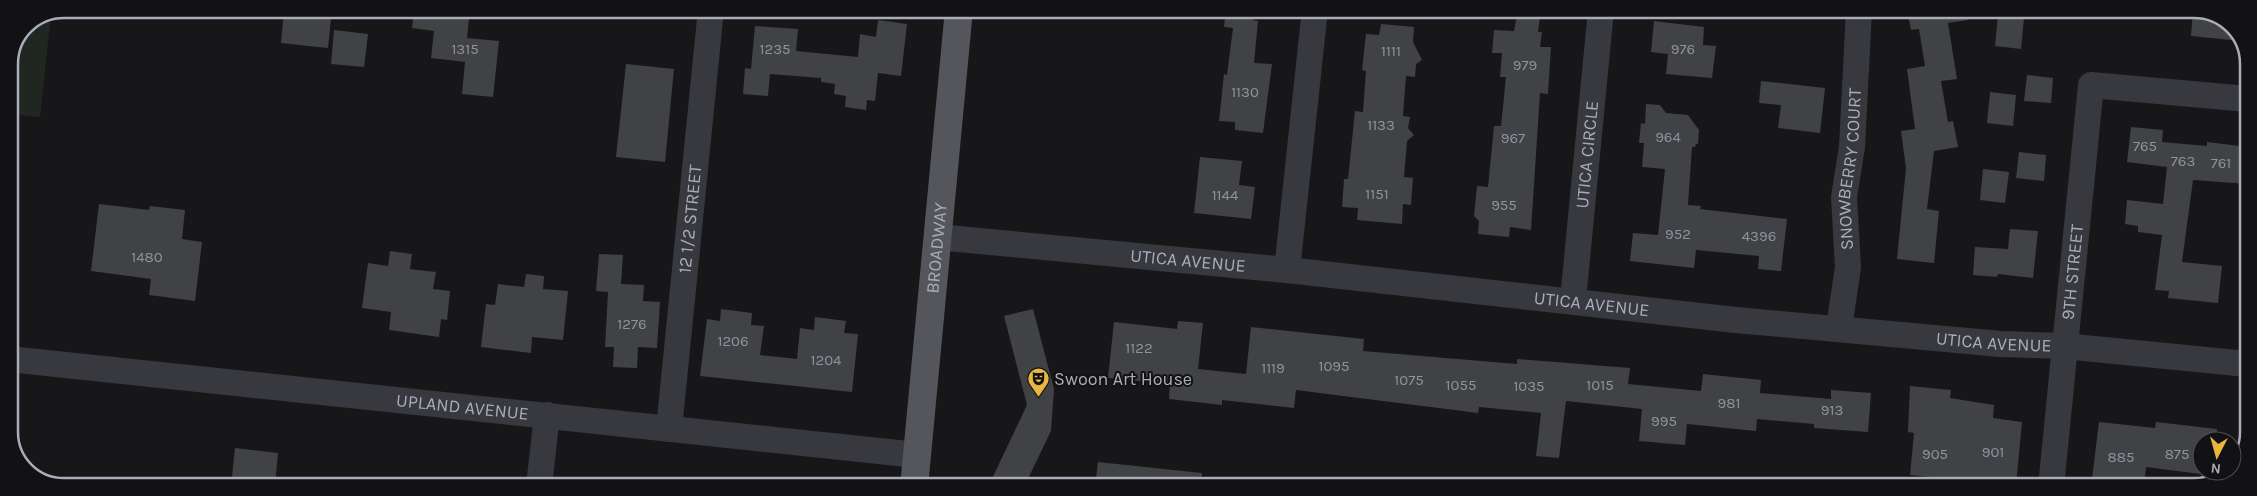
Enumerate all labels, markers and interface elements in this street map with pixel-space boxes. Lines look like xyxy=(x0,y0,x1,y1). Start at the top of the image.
house number: 1315 xyxy=(451,40,479,58)
house number: 1235 xyxy=(760,40,790,58)
house number: 976 xyxy=(1671,40,1695,58)
house number: 1111 xyxy=(1381,42,1401,60)
house number: 979 xyxy=(1513,56,1537,74)
house number: 1130 xyxy=(1231,83,1259,101)
street label: SNOWBERRY COURT xyxy=(1833,87,1866,251)
street label: UTICA CIRCLE xyxy=(1571,100,1603,210)
house number: 1133 xyxy=(1367,116,1395,134)
house number: 964 xyxy=(1655,128,1681,146)
house number: 967 xyxy=(1501,129,1525,147)
house number: 765 xyxy=(2133,137,2157,155)
house number: 763 xyxy=(2171,152,2195,170)
house number: 761 xyxy=(2211,154,2231,172)
street label: 12 1/2 STREET xyxy=(674,164,706,275)
house number: 1151 xyxy=(1365,185,1389,203)
house number: 1144 xyxy=(1212,186,1239,204)
house number: 955 xyxy=(1491,196,1517,214)
street label: BROADWAY xyxy=(921,201,952,295)
street label: 9TH STREET xyxy=(2057,223,2088,321)
house number: 952 xyxy=(1665,225,1691,243)
house number: 4396 xyxy=(1742,227,1776,245)
street label: UTICA AVENUE xyxy=(1129,244,1247,277)
house number: 1480 xyxy=(131,248,163,266)
street label: UTICA AVENUE xyxy=(1533,287,1650,321)
house number: 1276 xyxy=(617,315,647,333)
street label: UTICA AVENUE xyxy=(1935,327,2052,357)
house number: 1206 xyxy=(717,332,749,350)
house number: 1122 xyxy=(1125,339,1153,357)
house number: 1204 xyxy=(811,351,842,369)
house number: 1095 xyxy=(1318,357,1350,375)
house number: 1119 xyxy=(1261,359,1285,377)
theatre icon: Swoon Art House xyxy=(1026,367,1050,398)
place label: Swoon Art House xyxy=(1054,368,1192,390)
house number: 1075 xyxy=(1394,371,1424,389)
house number: 1055 xyxy=(1446,376,1476,394)
house number: 1015 xyxy=(1586,376,1614,394)
house number: 1035 xyxy=(1513,377,1545,395)
street label: UPLAND AVENUE xyxy=(395,389,530,425)
house number: 981 xyxy=(1718,394,1740,412)
house number: 913 xyxy=(1821,401,1843,419)
house number: 995 xyxy=(1651,412,1677,430)
north arrow xyxy=(2192,431,2242,481)
house number: 901 xyxy=(1982,443,2004,461)
house number: 905 xyxy=(1922,445,1948,463)
house number: 875 xyxy=(2165,445,2189,463)
house number: 885 xyxy=(2108,448,2134,466)
text: N xyxy=(2210,459,2222,477)

